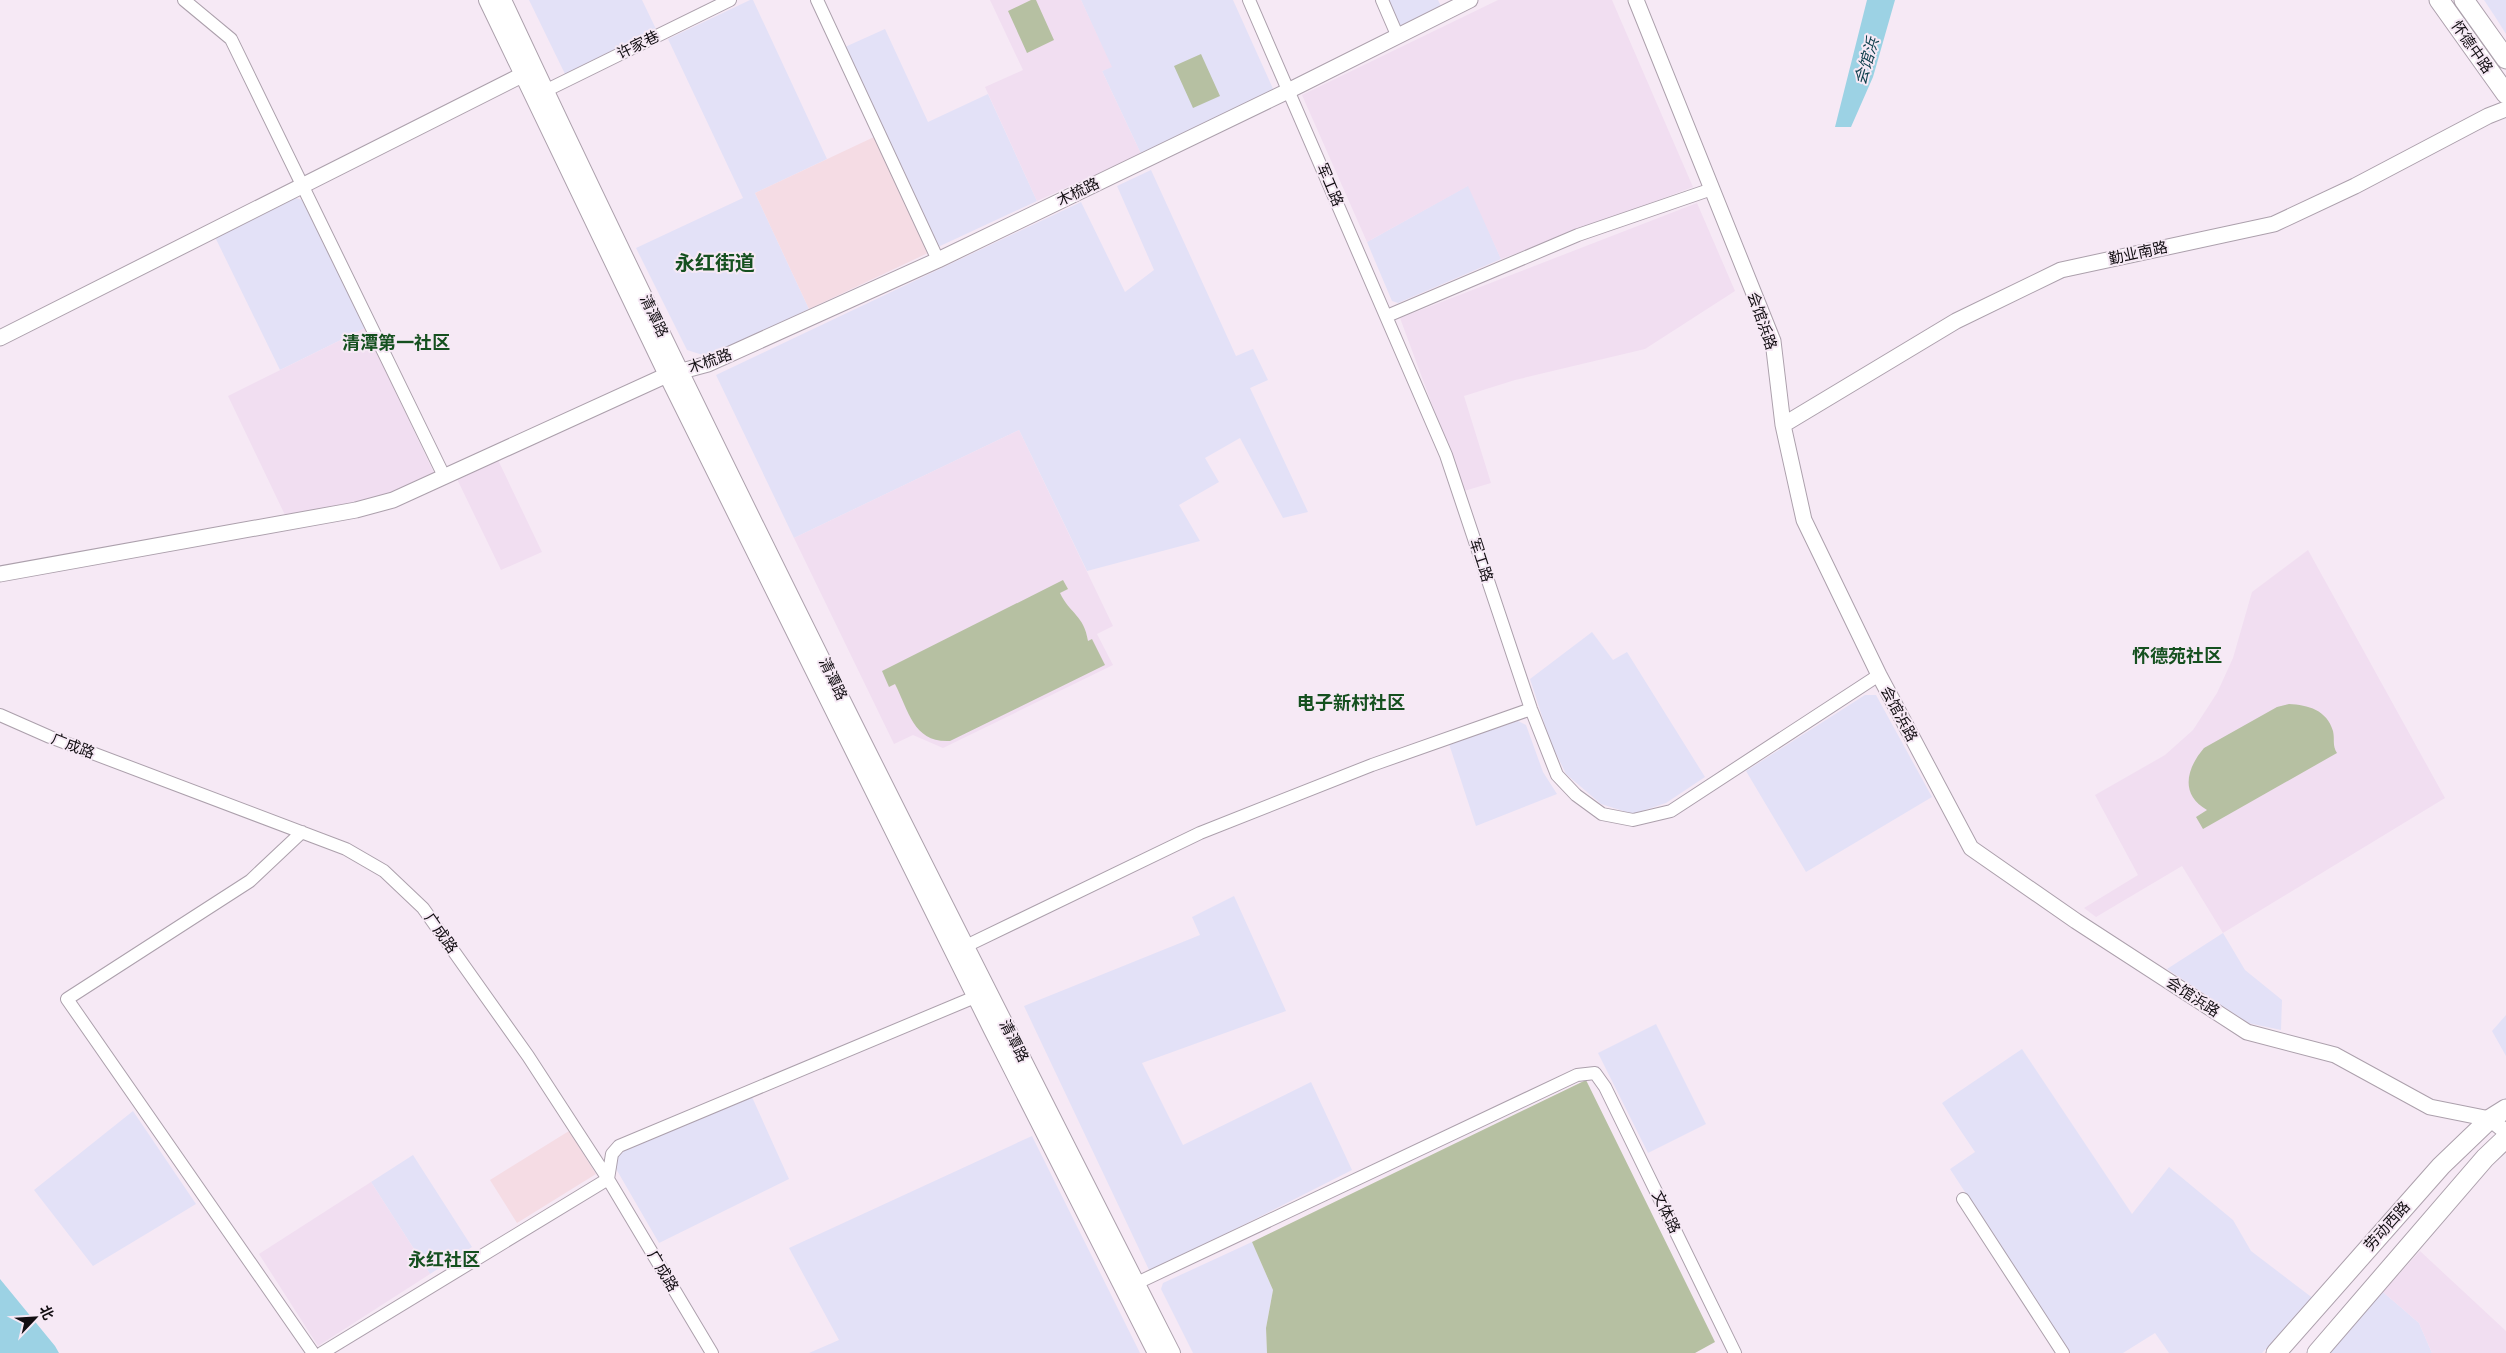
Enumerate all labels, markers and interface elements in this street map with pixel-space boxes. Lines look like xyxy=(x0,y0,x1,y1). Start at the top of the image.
street label: 怀德中路 xyxy=(2446,17,2497,78)
street label: 许家巷 xyxy=(613,26,663,65)
water label: 会馆浜 xyxy=(1849,33,1885,87)
street label: 军工路 xyxy=(1311,160,1348,210)
street label: 木梳路 xyxy=(1053,173,1103,212)
street label: 勤业南路 xyxy=(2107,237,2170,270)
district label: 永红街道 xyxy=(675,250,755,278)
street label: 会馆浜路 xyxy=(1742,289,1781,353)
street label: 清潭路 xyxy=(634,291,673,341)
district label: 清潭第一社区 xyxy=(342,331,450,356)
street label: 木梳路 xyxy=(685,344,735,379)
street label: 军工路 xyxy=(1464,536,1497,585)
district label: 怀德苑社区 xyxy=(2132,644,2222,669)
street label: 清潭路 xyxy=(813,654,852,704)
street label: 会馆浜路 xyxy=(1875,683,1922,746)
district label: 电子新村社区 xyxy=(1297,691,1405,716)
street label: 广成路 xyxy=(48,729,98,764)
street label: 广成路 xyxy=(419,909,462,958)
street label: 会馆浜路 xyxy=(2162,972,2224,1023)
street label: 清潭路 xyxy=(994,1016,1033,1066)
street label: 文体路 xyxy=(1646,1187,1685,1237)
street label: 劳动西路 xyxy=(2359,1197,2415,1256)
street label: 广成路 xyxy=(642,1247,683,1296)
district label: 永红社区 xyxy=(408,1248,480,1273)
north arrow xyxy=(10,1293,60,1343)
text: 北 xyxy=(34,1302,58,1323)

